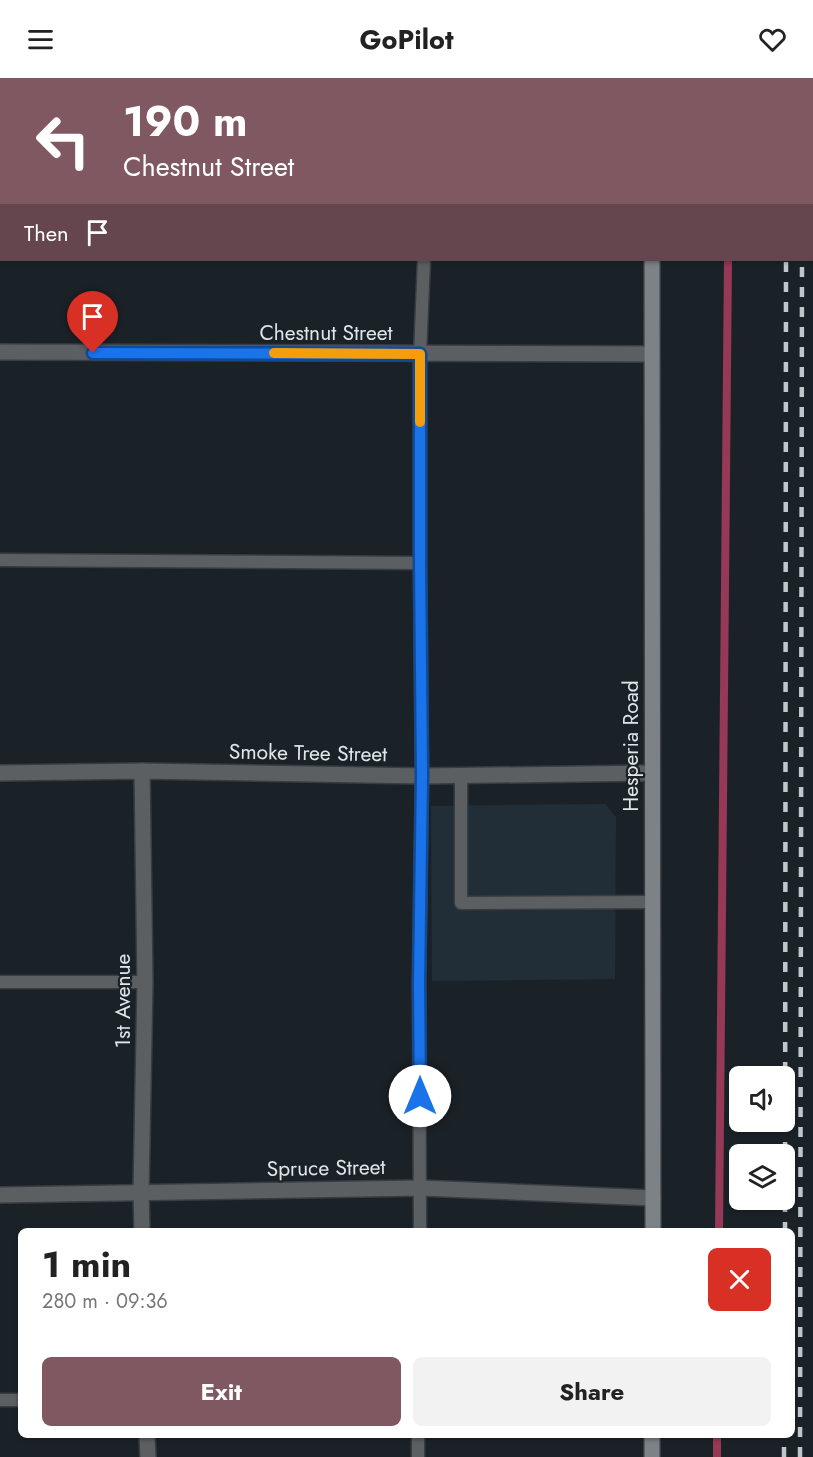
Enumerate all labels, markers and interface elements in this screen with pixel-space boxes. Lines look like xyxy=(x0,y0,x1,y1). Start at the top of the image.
text: GoPilot xyxy=(360,20,454,59)
icon: menu xyxy=(24,23,57,56)
icon: heart xyxy=(756,23,789,56)
text: 190 m xyxy=(123,91,247,152)
icon: left xyxy=(24,102,102,180)
text: Chestnut Street xyxy=(123,147,294,186)
icon: arrive xyxy=(81,216,114,249)
text: Then xyxy=(24,217,69,249)
pin xyxy=(67,291,118,353)
icon: arrive xyxy=(76,300,109,333)
street label: Chestnut Street xyxy=(259,318,393,348)
street label: Hesperia Road xyxy=(616,680,646,812)
street label: Smoke Tree Street xyxy=(229,737,387,769)
street label: 1st Avenue xyxy=(108,953,138,1048)
position arrow xyxy=(388,1064,452,1128)
map controls xyxy=(729,1066,795,1210)
button: sound xyxy=(729,1066,795,1132)
button: layers xyxy=(729,1144,795,1210)
street label: Spruce Street xyxy=(266,1152,386,1184)
text: 1 min xyxy=(42,1238,131,1290)
button: close xyxy=(708,1248,771,1311)
text: 280 m · 09:36 xyxy=(42,1287,168,1316)
button: Exit xyxy=(42,1357,401,1426)
button: Share xyxy=(413,1357,771,1426)

